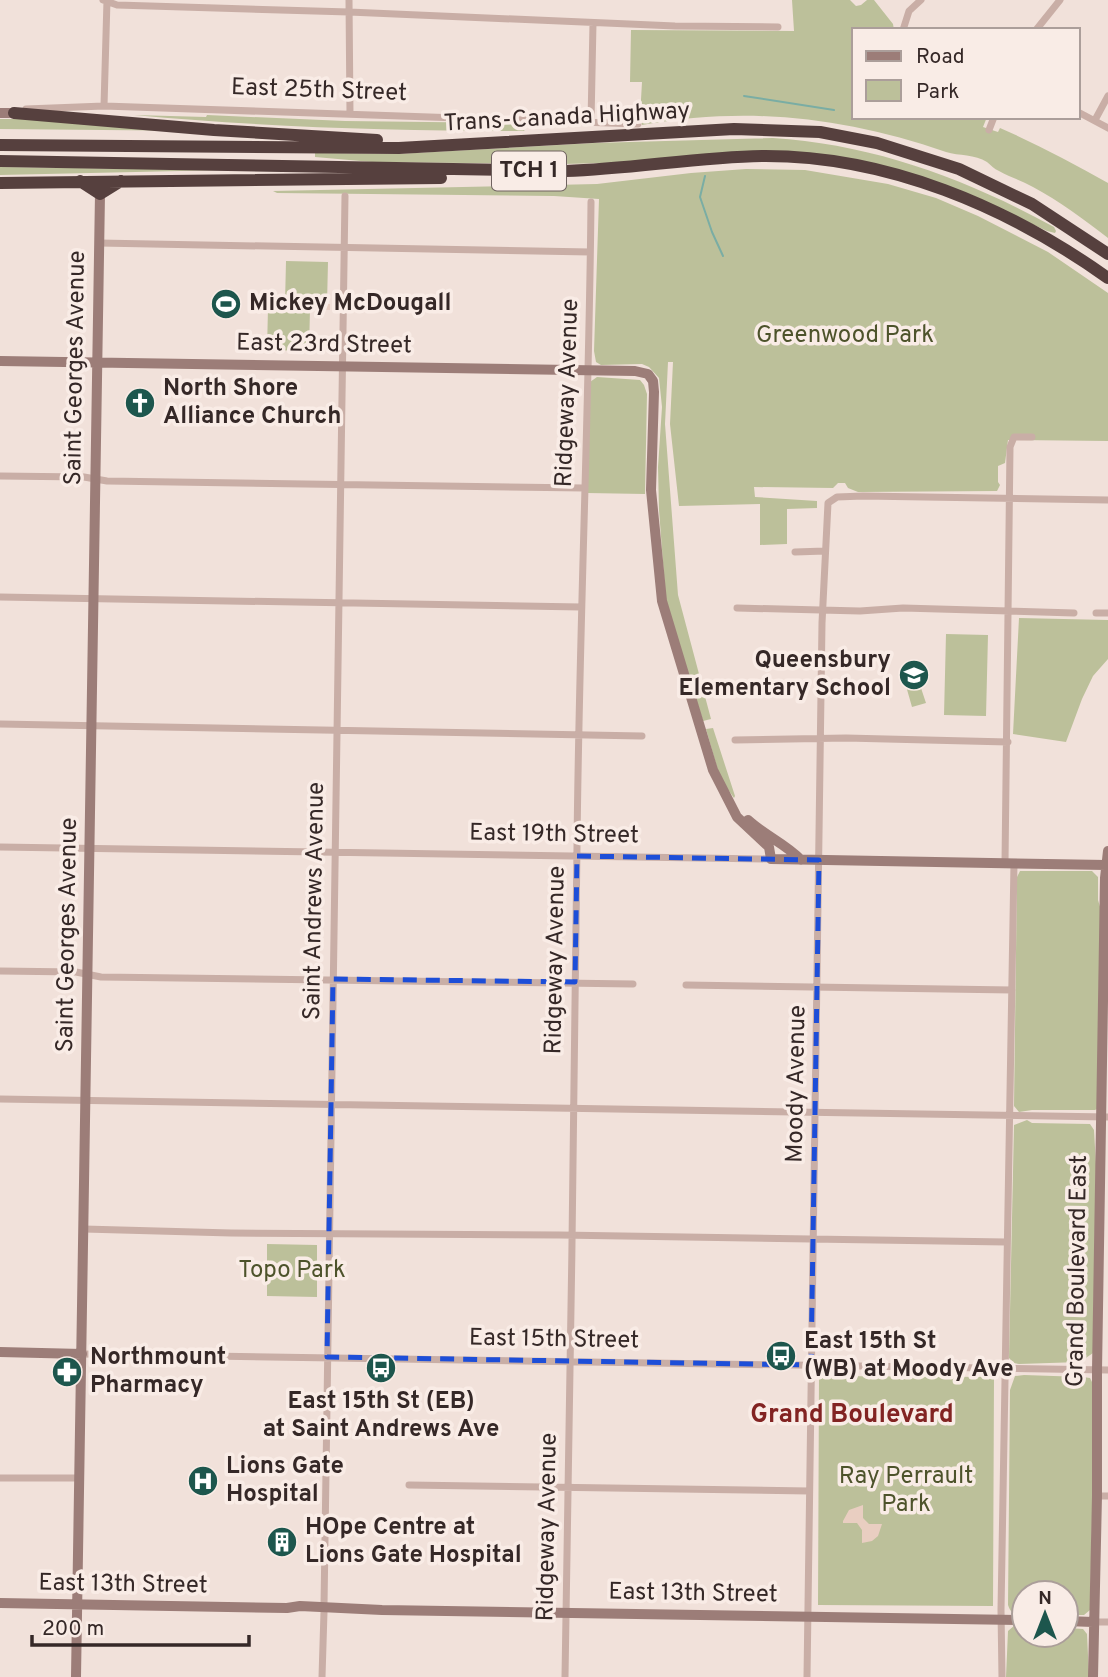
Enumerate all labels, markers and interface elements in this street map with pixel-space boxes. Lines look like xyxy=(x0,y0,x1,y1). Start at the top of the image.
legend xyxy=(852,28,1080,119)
text: Road xyxy=(916,44,965,71)
street label: East 25th Street xyxy=(231,73,407,109)
text: Park xyxy=(916,79,959,106)
street label: Trans-Canada Highway xyxy=(443,97,691,139)
road number: TCH 1 xyxy=(492,152,566,190)
street label: Saint Georges Avenue xyxy=(59,250,93,486)
sports icon: Mickey McDougall xyxy=(209,287,243,321)
place label: Mickey McDougall xyxy=(249,289,452,319)
street label: Ridgeway Avenue xyxy=(550,298,586,488)
park label: Greenwood Park xyxy=(756,321,934,351)
street label: East 23rd Street xyxy=(236,328,412,362)
place label: North Shore Alliance Church xyxy=(163,374,341,432)
church icon: North Shore Alliance Church xyxy=(123,386,157,420)
place label: Queensbury Elementary School xyxy=(679,646,891,704)
school or university icon: Queensbury Elementary School xyxy=(897,658,931,692)
street label: Saint Andrews Avenue xyxy=(298,782,332,1020)
street label: Saint Georges Avenue xyxy=(51,817,85,1053)
street label: East 19th Street xyxy=(469,819,639,851)
street label: Ridgeway Avenue xyxy=(539,865,573,1055)
street label: Moody Avenue xyxy=(781,1005,813,1163)
street label: Grand Boulevard East xyxy=(1061,1155,1095,1387)
park label: Topo Park xyxy=(238,1256,346,1286)
street label: East 15th Street xyxy=(469,1324,639,1356)
place label: East 15th St (WB) at Moody Ave xyxy=(804,1327,1014,1385)
bus stop icon: East 15th St (WB) at Moody Ave xyxy=(764,1339,798,1373)
place label: Northmount Pharmacy xyxy=(90,1343,226,1401)
bus stop icon: East 15th St (EB) at Saint Andrews Ave xyxy=(364,1351,398,1385)
pharmacy icon: Northmount Pharmacy xyxy=(50,1355,84,1389)
place label: East 15th St (EB) at Saint Andrews Ave xyxy=(263,1387,499,1445)
district label: Grand Boulevard xyxy=(750,1399,954,1432)
street label: Ridgeway Avenue xyxy=(531,1432,565,1622)
place label: Lions Gate Hospital xyxy=(226,1452,344,1510)
park label: Ray Perrault Park xyxy=(839,1462,973,1520)
hospital icon: Lions Gate Hospital xyxy=(186,1464,220,1498)
place label: HOpe Centre at Lions Gate Hospital xyxy=(305,1513,522,1571)
building icon: HOpe Centre at Lions Gate Hospital xyxy=(265,1525,299,1559)
street label: East 13th Street xyxy=(38,1569,208,1601)
street label: East 13th Street xyxy=(608,1578,778,1610)
north arrow xyxy=(1010,1579,1080,1649)
text: N xyxy=(1038,1587,1052,1611)
scale bar xyxy=(32,1604,248,1648)
text: 200 m xyxy=(42,1616,104,1643)

